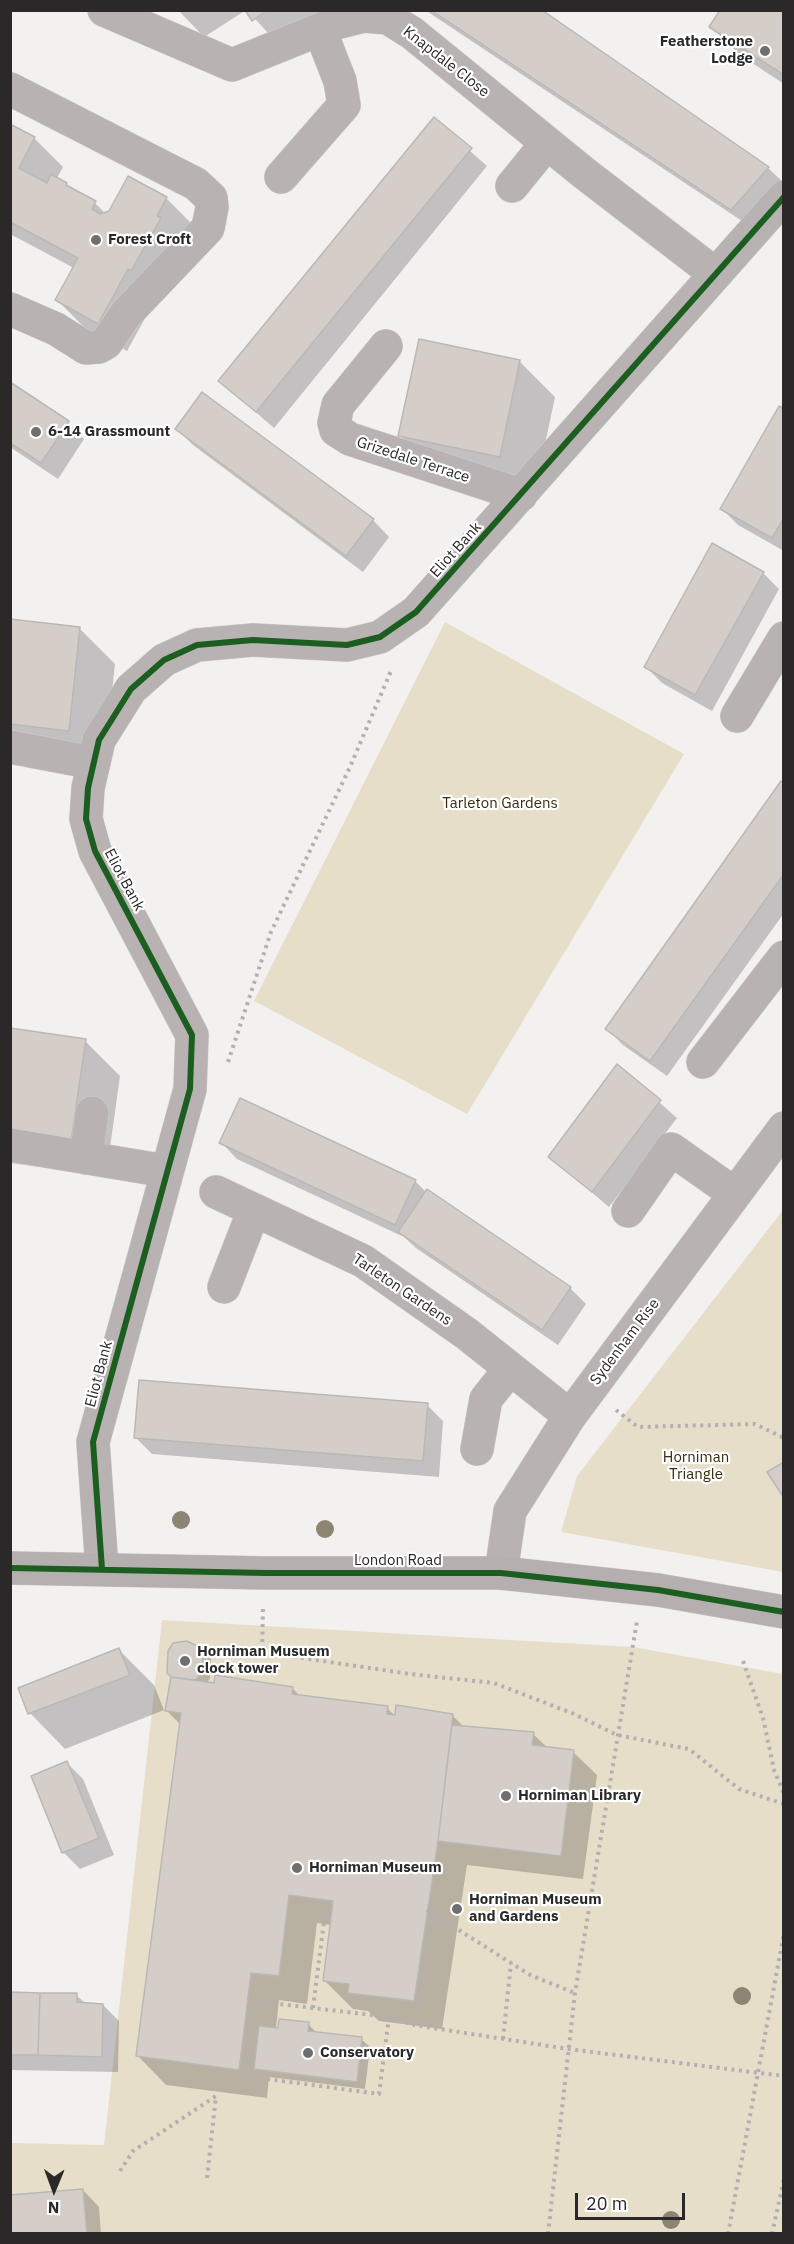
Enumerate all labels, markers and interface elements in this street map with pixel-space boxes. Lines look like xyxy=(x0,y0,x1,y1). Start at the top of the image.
street label: Knapdale Close xyxy=(399,23,493,101)
place label: Featherstone Lodge xyxy=(660,33,753,68)
marker: Featherstone Lodge xyxy=(758,44,772,58)
place label: Forest Croft xyxy=(108,231,191,249)
marker: Forest Croft xyxy=(89,233,103,247)
place label: 6-14 Grassmount xyxy=(48,423,170,441)
marker: 6-14 Grassmount xyxy=(29,425,43,439)
street label: Grizedale Terrace xyxy=(354,433,472,487)
street label: Eliot Bank xyxy=(427,519,485,581)
park label: Tarleton Gardens xyxy=(442,795,558,813)
street label: Eliot Bank xyxy=(100,846,148,914)
street label: Tarleton Gardens xyxy=(349,1250,455,1330)
street label: Sydenham Rise xyxy=(587,1295,663,1389)
street label: Eliot Bank xyxy=(82,1339,116,1409)
park label: Horniman Triangle xyxy=(663,1449,729,1484)
street label: London Road xyxy=(354,1552,442,1570)
place label: Horniman Musuem clock tower xyxy=(197,1643,330,1678)
marker: Horniman Musuem clock tower xyxy=(178,1654,192,1668)
place label: Horniman Library xyxy=(518,1787,641,1805)
marker: Horniman Library xyxy=(499,1789,513,1803)
place label: Horniman Museum xyxy=(309,1859,442,1877)
marker: Horniman Museum xyxy=(290,1861,304,1875)
place label: Horniman Museum and Gardens xyxy=(469,1891,602,1926)
marker: Horniman Museum and Gardens xyxy=(450,1902,464,1916)
place label: Conservatory xyxy=(320,2044,414,2062)
marker: Conservatory xyxy=(301,2046,315,2060)
north arrow xyxy=(24,2160,84,2220)
scale bar xyxy=(578,2181,688,2219)
text: 20 m xyxy=(586,2192,628,2215)
text: N xyxy=(48,2198,60,2218)

